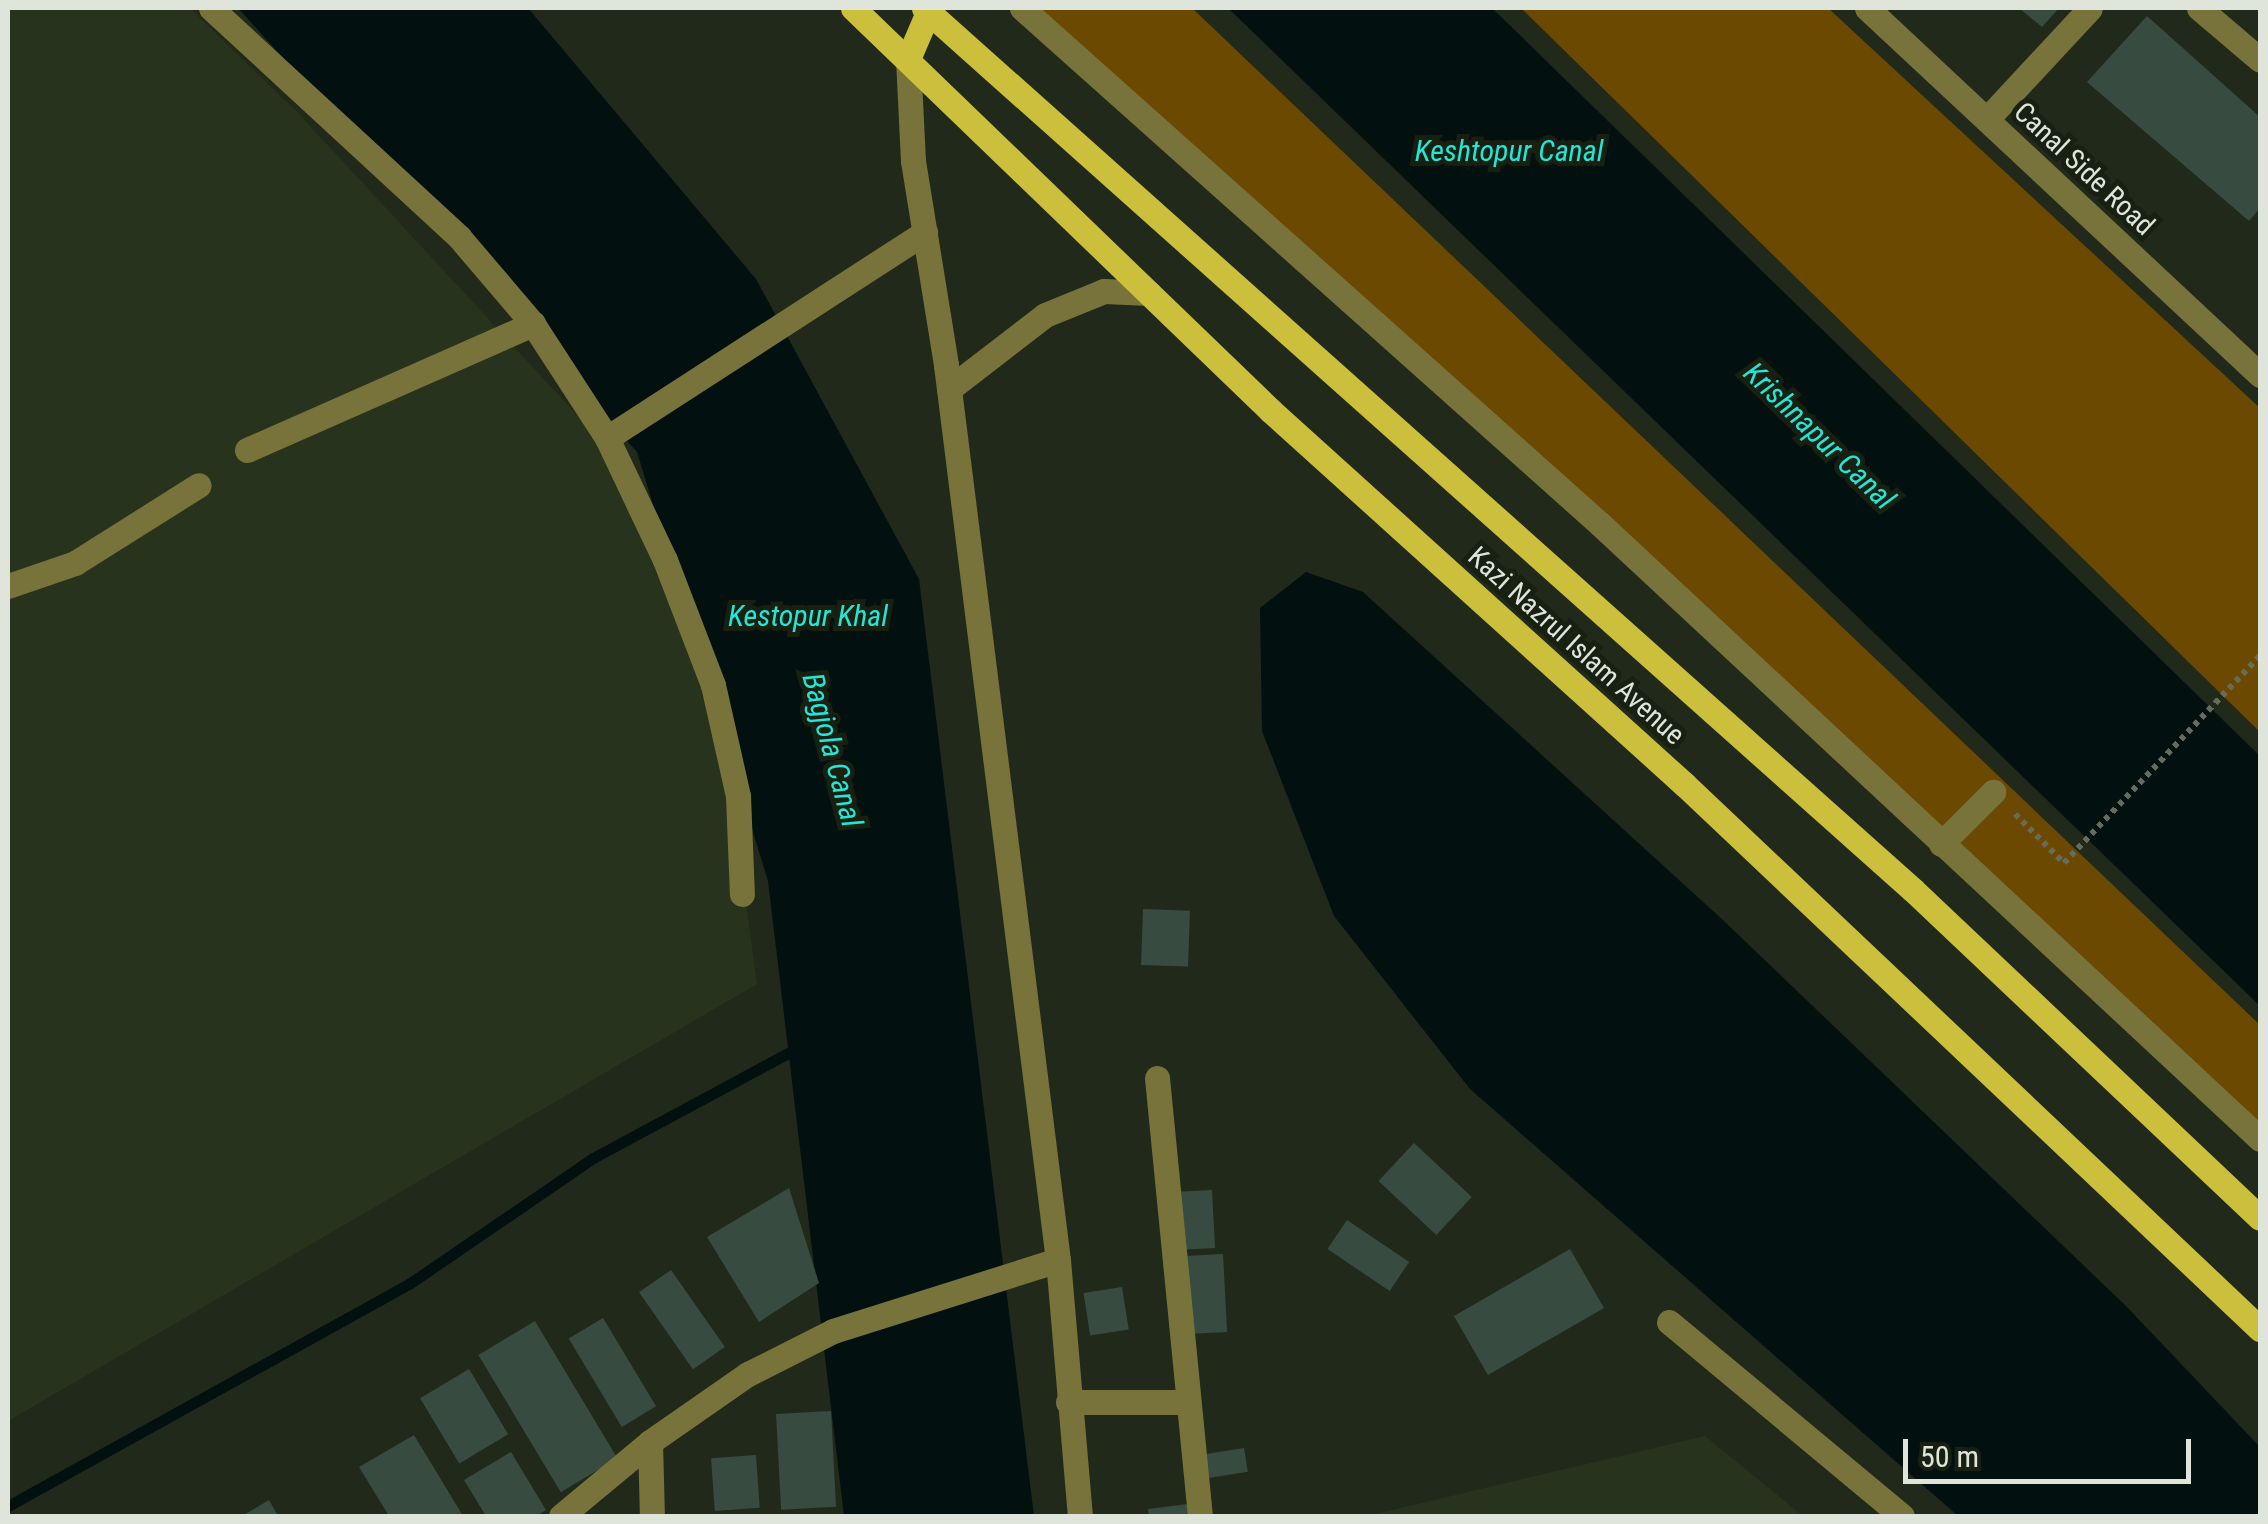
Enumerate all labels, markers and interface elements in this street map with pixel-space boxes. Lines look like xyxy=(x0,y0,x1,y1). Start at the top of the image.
street label: Canal Side Road xyxy=(2007,95,2161,243)
water label: Keshtopur Canal xyxy=(1415,133,1603,169)
water label: Krishnapur Canal xyxy=(1736,355,1902,517)
street label: Kazi Nazrul Islam Avenue xyxy=(1461,540,1691,752)
water label: Kestopur Khal xyxy=(728,598,888,634)
water label: Bagjola Canal xyxy=(794,669,870,831)
scale bar xyxy=(1908,1419,2196,1481)
text: 50 m xyxy=(1920,1439,1979,1474)

